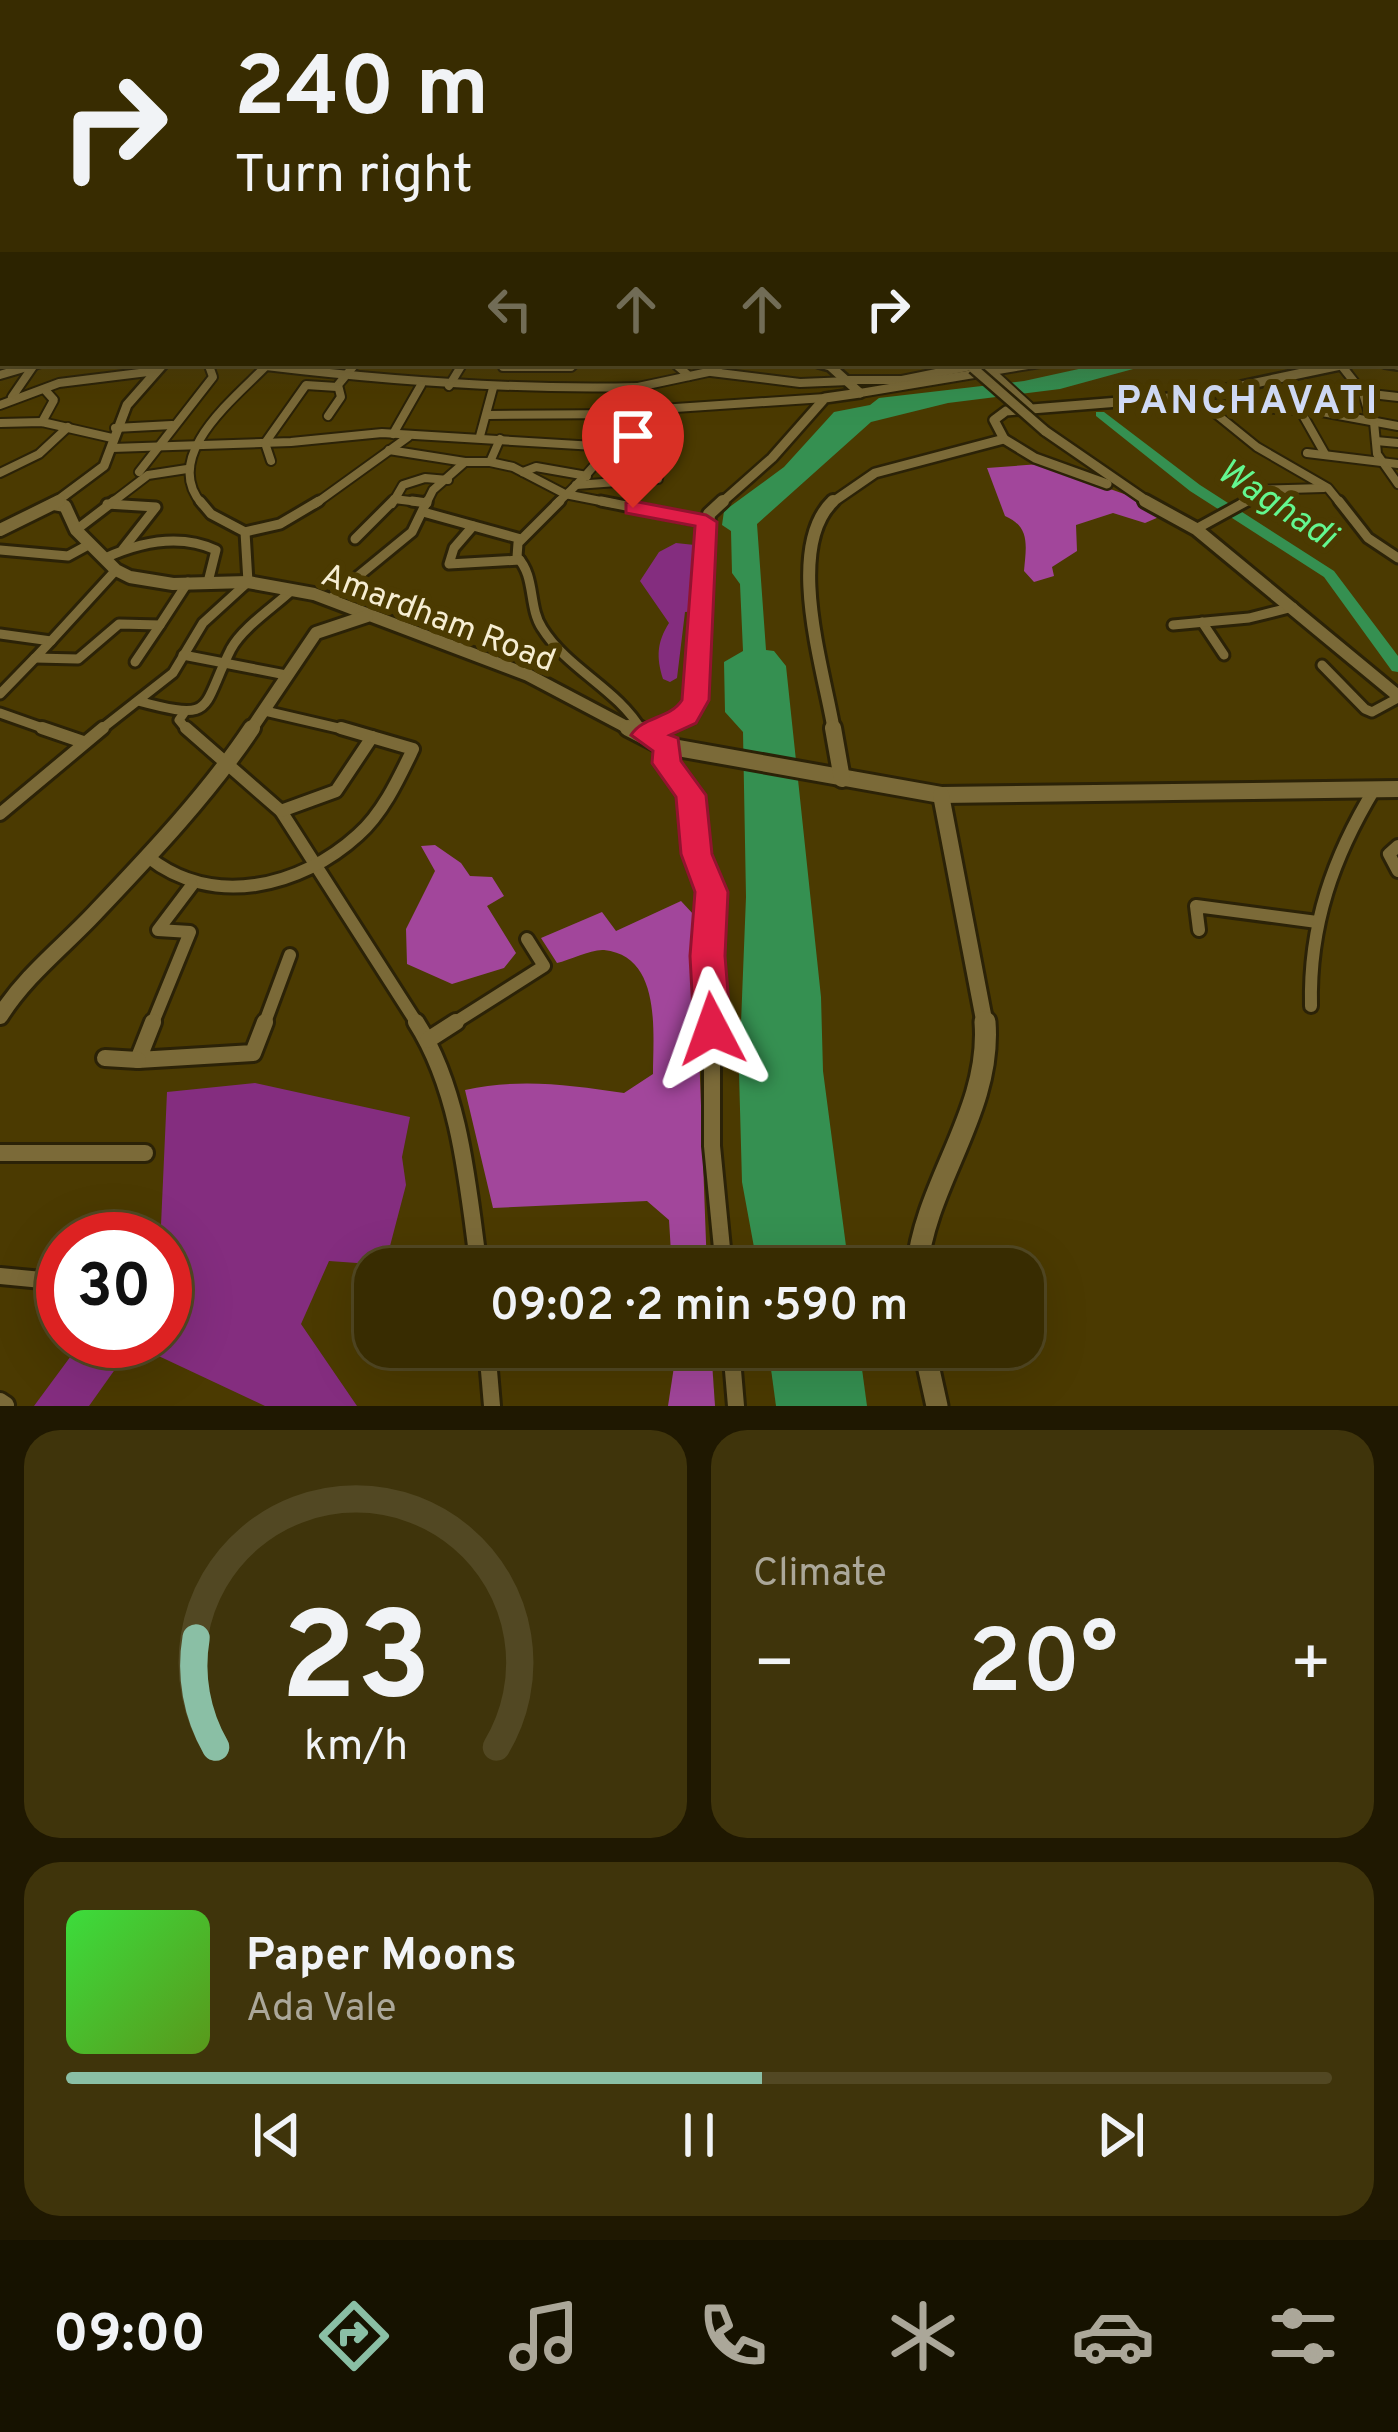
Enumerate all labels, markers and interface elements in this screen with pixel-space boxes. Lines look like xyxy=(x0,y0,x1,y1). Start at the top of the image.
text: 240 m xyxy=(234,39,489,145)
icon: right xyxy=(36,48,192,204)
text: Turn right xyxy=(234,143,473,212)
icon: left xyxy=(477,276,543,342)
icon: ahead xyxy=(603,276,669,342)
icon: ahead xyxy=(729,276,795,342)
icon: right xyxy=(855,276,921,342)
district label: PANCHAVATI xyxy=(1116,379,1380,428)
pin xyxy=(582,385,684,508)
icon: arrive xyxy=(600,403,666,469)
water label: Waghadi xyxy=(1207,450,1346,562)
street label: Amardham Road xyxy=(315,556,561,684)
position arrow xyxy=(649,966,775,1092)
speed limit sign: 30 xyxy=(36,1212,192,1368)
text: 09:02 · 2 min · 590 m xyxy=(490,1279,908,1336)
text: Climate xyxy=(753,1551,887,1600)
text: 23 xyxy=(280,1586,431,1744)
text: 20° xyxy=(967,1611,1118,1724)
text: − xyxy=(753,1626,796,1709)
text: + xyxy=(1289,1626,1332,1709)
text: km/h xyxy=(303,1721,408,1775)
text: Paper Moons xyxy=(246,1929,517,1986)
text: Ada Vale xyxy=(246,1986,397,2035)
icon: previous xyxy=(244,2102,310,2168)
icon: pause xyxy=(666,2102,732,2168)
icon: next xyxy=(1088,2102,1154,2168)
icon: directions xyxy=(312,2294,396,2378)
icon: music xyxy=(502,2294,586,2378)
icon: phone xyxy=(691,2294,775,2378)
icon: climate xyxy=(881,2294,965,2378)
icon: car xyxy=(1071,2294,1155,2378)
icon: filters xyxy=(1261,2294,1345,2378)
text: 09:00 xyxy=(53,2302,206,2371)

